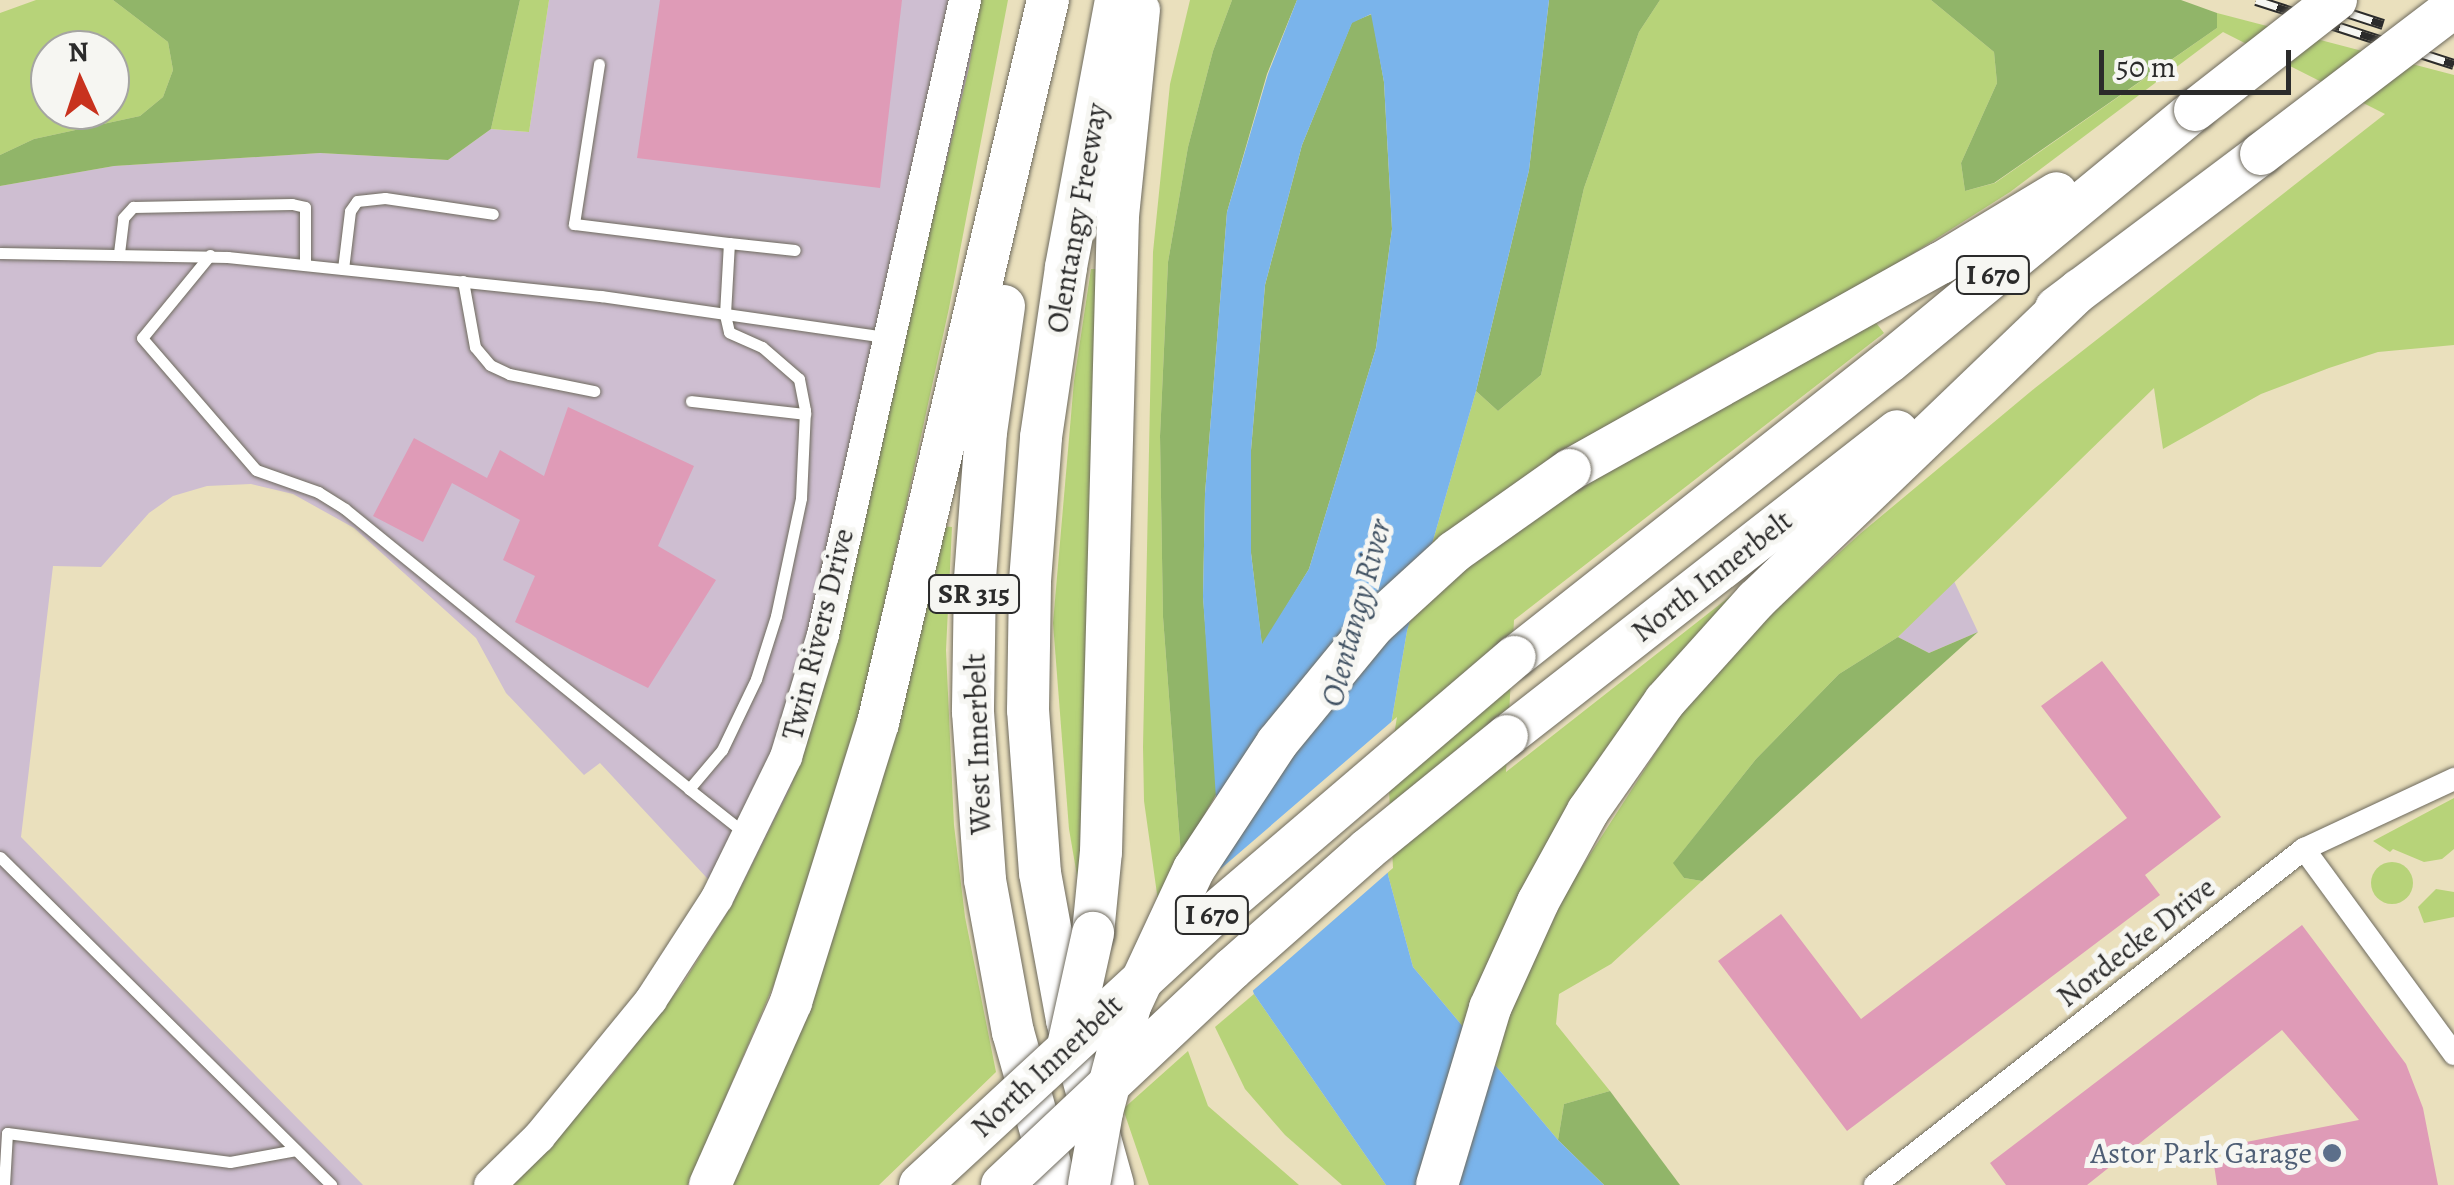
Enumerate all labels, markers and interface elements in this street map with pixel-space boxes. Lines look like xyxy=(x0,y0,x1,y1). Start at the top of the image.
north arrow xyxy=(30,30,130,130)
scale bar xyxy=(2104,30,2296,92)
text: N xyxy=(67,33,90,72)
text: 50 m xyxy=(2116,47,2176,87)
street label: Olentangy Freeway xyxy=(1039,100,1115,336)
road number: I 670 xyxy=(1956,252,2030,298)
street label: North Innerbelt xyxy=(1625,502,1799,650)
water label: Olentangy River xyxy=(1313,515,1399,711)
street label: Twin Rivers Drive xyxy=(774,525,862,743)
road number: SR 315 xyxy=(926,571,1022,617)
street label: West Innerbelt xyxy=(957,653,999,835)
street label: Nordecke Drive xyxy=(2050,869,2222,1015)
road number: I 670 xyxy=(1174,892,1250,938)
street label: North Innerbelt xyxy=(964,987,1130,1145)
place label: Astor Park Garage xyxy=(2091,1135,2312,1171)
marker: Astor Park Garage xyxy=(2321,1142,2343,1164)

